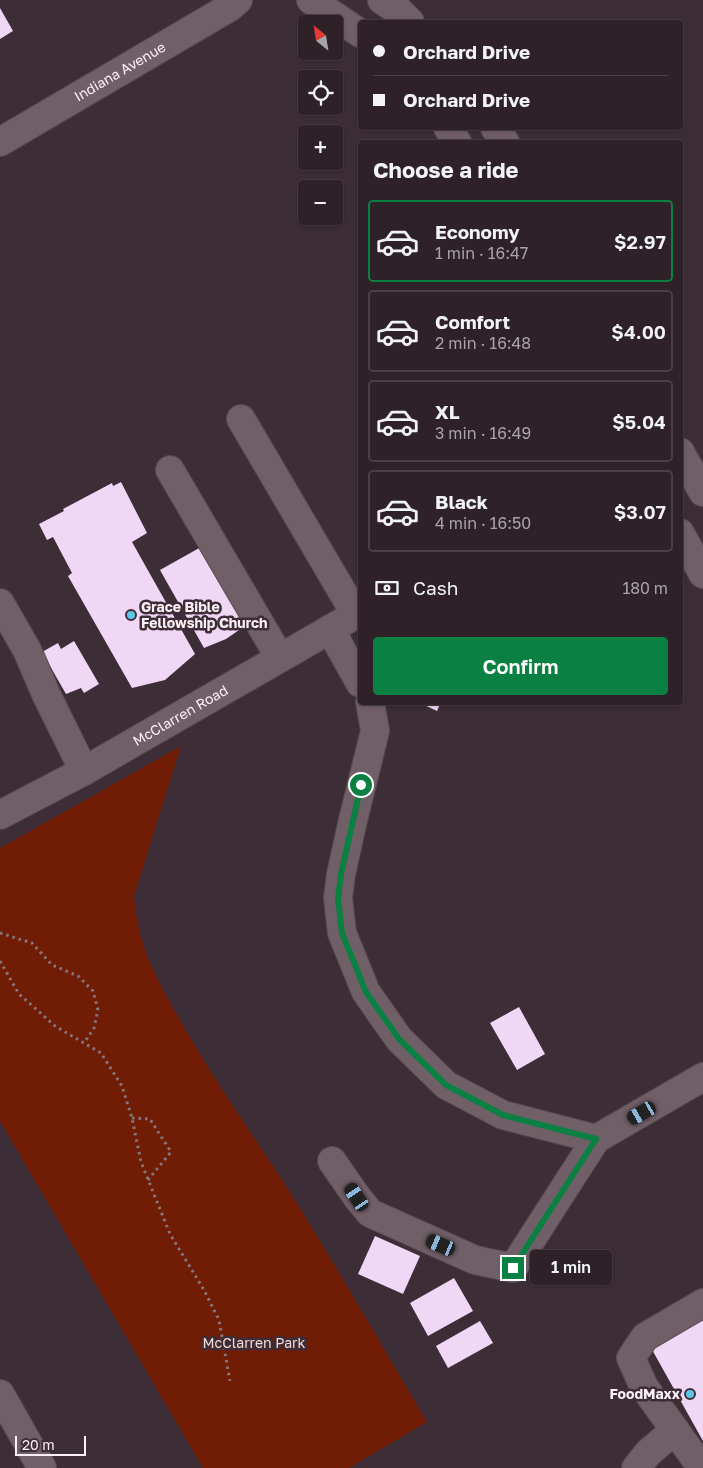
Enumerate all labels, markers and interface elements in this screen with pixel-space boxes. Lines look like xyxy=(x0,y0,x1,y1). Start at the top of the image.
north arrow xyxy=(298,15,342,60)
map controls xyxy=(298,15,343,225)
street label: Indiana Avenue xyxy=(71,38,168,105)
text: Orchard Drive xyxy=(403,40,530,63)
button: locate xyxy=(298,70,343,115)
text: Orchard Drive xyxy=(403,88,530,111)
button: + xyxy=(298,125,343,170)
text: Choose a ride xyxy=(373,156,519,183)
button: − xyxy=(298,180,343,225)
icon: car xyxy=(375,219,420,264)
text: Economy xyxy=(435,220,520,243)
text: $2.97 xyxy=(614,230,666,253)
text: 1 min · 16:47 xyxy=(435,243,528,263)
icon: car xyxy=(375,309,420,354)
text: Comfort xyxy=(435,310,510,333)
text: $4.00 xyxy=(611,320,666,343)
text: 2 min · 16:48 xyxy=(435,333,531,353)
icon: car xyxy=(375,399,420,444)
text: XL xyxy=(435,400,460,423)
text: $5.04 xyxy=(612,410,666,433)
text: 3 min · 16:49 xyxy=(435,423,531,443)
icon: car xyxy=(375,489,420,534)
text: Black xyxy=(435,490,488,513)
text: $3.07 xyxy=(614,500,666,523)
text: 4 min · 16:50 xyxy=(435,513,531,533)
icon: cash xyxy=(373,574,401,602)
text: Cash xyxy=(413,576,458,599)
text: 180 m xyxy=(622,578,668,598)
place label: Grace Bible Fellowship Church xyxy=(141,598,267,631)
marker: Grace Bible Fellowship Church xyxy=(125,609,137,621)
button: Confirm xyxy=(373,637,668,695)
street label: McClarren Road xyxy=(129,681,231,749)
route start xyxy=(350,774,372,796)
car xyxy=(625,1099,658,1127)
car xyxy=(342,1180,371,1214)
car xyxy=(424,1232,457,1258)
callout: 1 min xyxy=(530,1250,613,1286)
route end xyxy=(502,1257,524,1279)
text: 1 min xyxy=(551,1257,591,1277)
park label: McClarren Park xyxy=(203,1334,306,1351)
place label: FoodMaxx xyxy=(609,1385,680,1402)
marker: FoodMaxx xyxy=(684,1388,696,1400)
scale bar xyxy=(15,1433,86,1456)
text: 20 m xyxy=(22,1436,55,1453)

